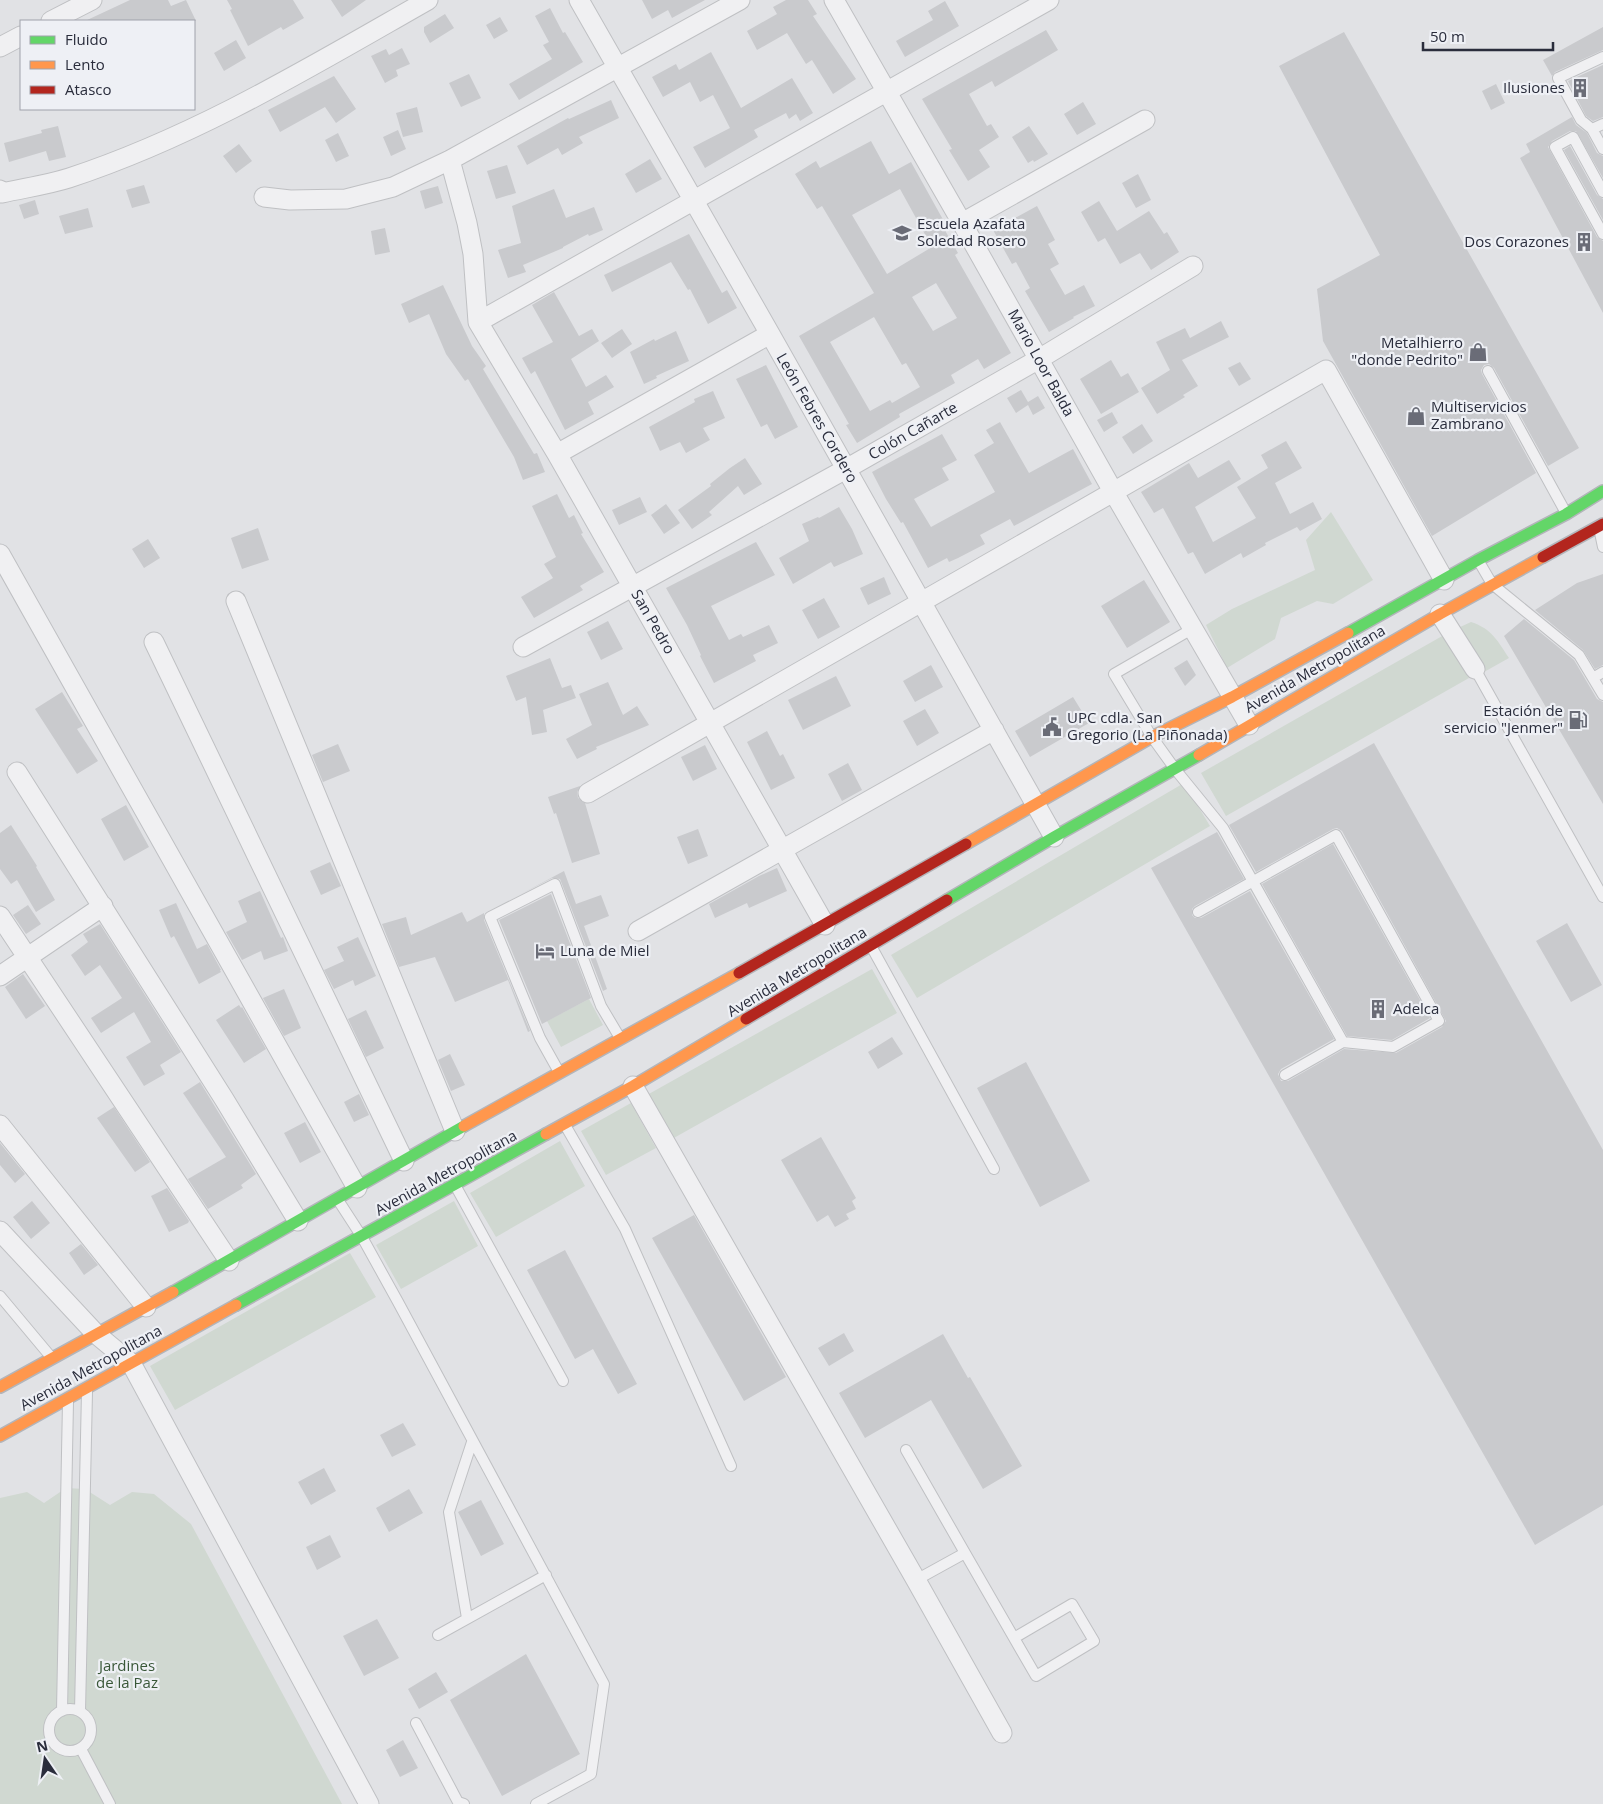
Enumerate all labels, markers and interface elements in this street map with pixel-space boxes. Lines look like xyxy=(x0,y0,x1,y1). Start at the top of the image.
legend xyxy=(20,20,195,110)
scale bar xyxy=(1423,20,1553,52)
text: 50 m xyxy=(1430,26,1465,46)
text: Fluido xyxy=(65,29,108,49)
text: Lento xyxy=(65,54,105,74)
place label: Ilusiones xyxy=(1503,77,1565,97)
building icon: Ilusiones xyxy=(1569,77,1591,99)
text: Atasco xyxy=(65,79,112,99)
place label: Escuela Azafata Soledad Rosero xyxy=(917,213,1026,250)
school or university icon: Escuela Azafata Soledad Rosero xyxy=(891,222,913,244)
place label: Dos Corazones xyxy=(1464,231,1569,251)
building icon: Dos Corazones xyxy=(1573,231,1595,253)
street label: Mario Loor Balda xyxy=(1004,305,1080,420)
place label: Metalhierro "donde Pedrito" xyxy=(1351,332,1463,369)
shop icon: Metalhierro "donde Pedrito" xyxy=(1467,341,1489,363)
street label: León Febres Cordero xyxy=(773,349,863,486)
place label: Multiservicios Zambrano xyxy=(1431,396,1527,433)
street label: Colón Cañarte xyxy=(864,397,961,464)
shop icon: Multiservicios Zambrano xyxy=(1405,405,1427,427)
street label: San Pedro xyxy=(627,586,680,657)
street label: Avenida Metropolitana xyxy=(1241,620,1388,717)
place label: Estación de servicio "Jenmer" xyxy=(1444,700,1563,737)
place label: UPC cdla. San Gregorio (La Piñonada) xyxy=(1067,707,1227,744)
fuel station icon: Estación de servicio "Jenmer" xyxy=(1567,709,1589,731)
public building icon: UPC cdla. San Gregorio (La Piñonada) xyxy=(1041,716,1063,738)
street label: Avenida Metropolitana xyxy=(723,922,870,1021)
hotel icon: Luna de Miel xyxy=(534,940,556,962)
place label: Luna de Miel xyxy=(560,940,649,960)
building icon: Adelca xyxy=(1367,998,1389,1020)
place label: Adelca xyxy=(1393,998,1439,1018)
street label: Avenida Metropolitana xyxy=(371,1125,520,1219)
street label: Avenida Metropolitana xyxy=(16,1320,165,1414)
park label: Jardines de la Paz xyxy=(96,1655,158,1692)
north arrow xyxy=(20,1734,70,1784)
text: N xyxy=(34,1735,50,1756)

